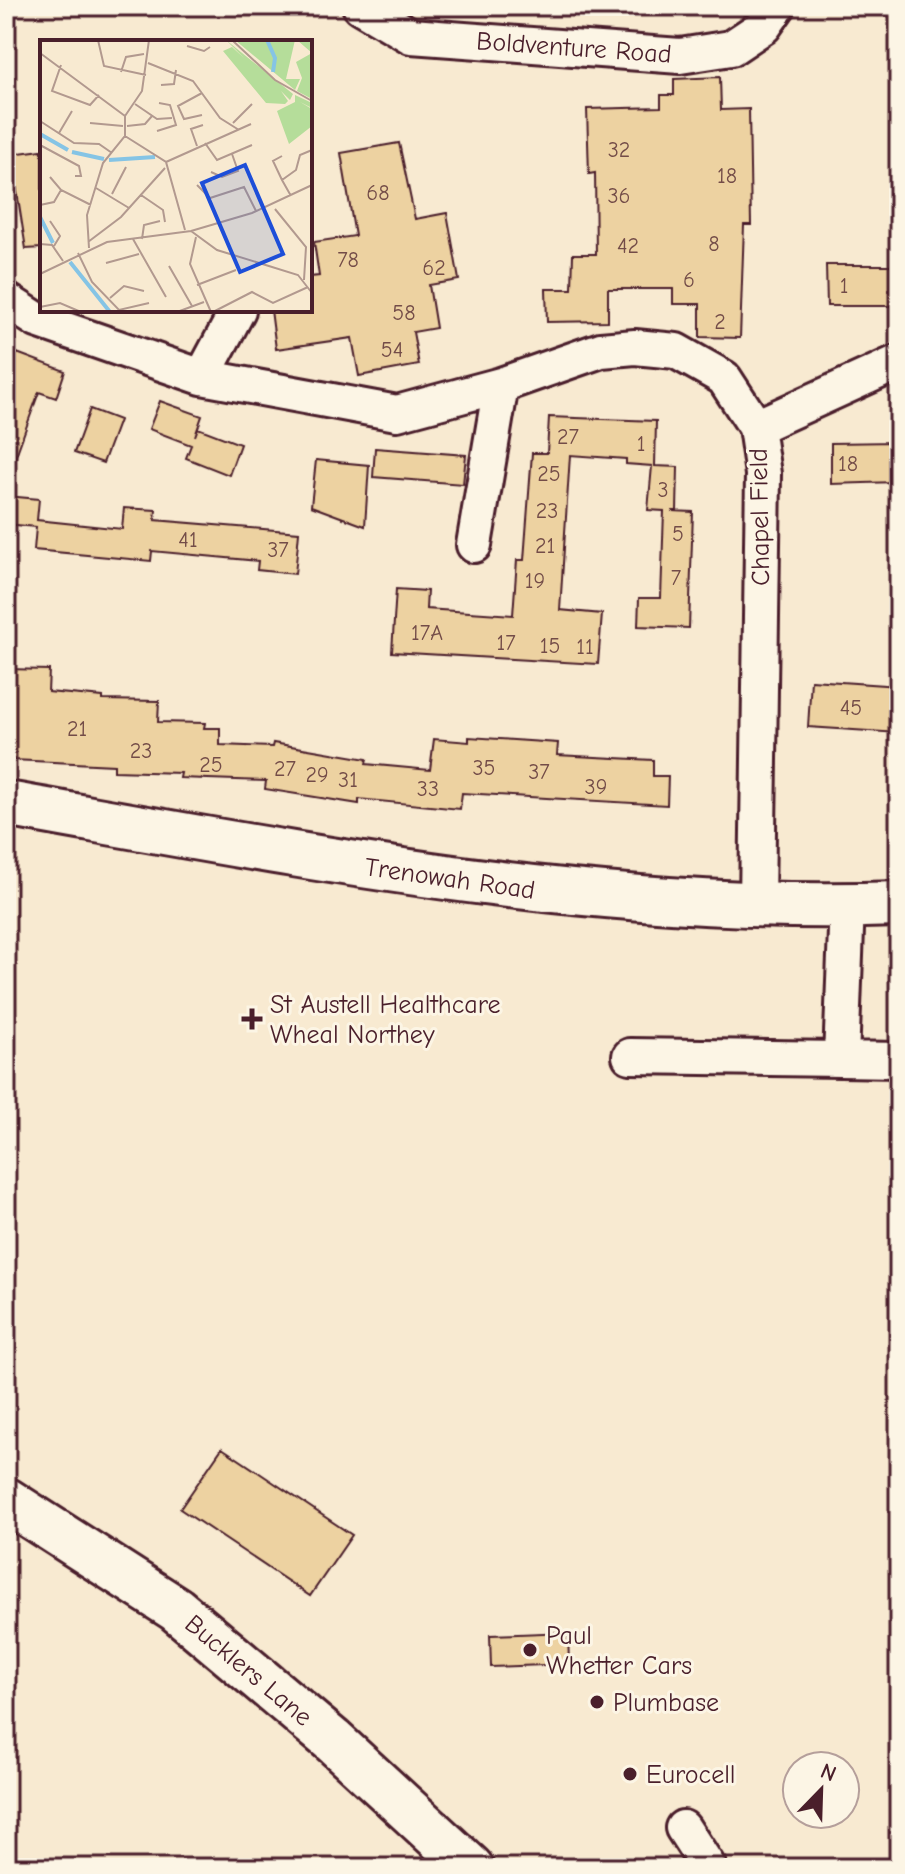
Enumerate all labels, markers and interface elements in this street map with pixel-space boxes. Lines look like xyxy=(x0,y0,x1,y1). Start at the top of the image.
street label: Boldventure Road xyxy=(475,26,672,70)
inset map xyxy=(40,40,312,312)
house number: 32 xyxy=(608,137,630,163)
house number: 18 xyxy=(717,163,737,189)
house number: 68 xyxy=(366,180,390,206)
house number: 36 xyxy=(607,183,631,209)
house number: 8 xyxy=(708,231,720,257)
house number: 42 xyxy=(617,233,639,259)
house number: 78 xyxy=(337,247,359,273)
house number: 62 xyxy=(422,255,446,281)
house number: 6 xyxy=(683,267,695,293)
house number: 1 xyxy=(840,273,848,299)
house number: 58 xyxy=(392,300,416,326)
house number: 2 xyxy=(714,309,726,335)
house number: 54 xyxy=(381,337,403,363)
house number: 27 xyxy=(557,424,580,450)
house number: 1 xyxy=(637,431,645,457)
street label: Chapel Field xyxy=(744,448,776,586)
house number: 18 xyxy=(838,451,858,477)
house number: 25 xyxy=(537,461,561,487)
house number: 3 xyxy=(657,477,669,503)
house number: 23 xyxy=(536,498,558,524)
house number: 5 xyxy=(672,521,684,547)
house number: 41 xyxy=(178,527,198,553)
house number: 21 xyxy=(535,533,555,559)
house number: 37 xyxy=(267,537,289,563)
house number: 7 xyxy=(671,565,682,591)
house number: 19 xyxy=(525,568,545,594)
house number: 17A xyxy=(411,620,443,646)
house number: 17 xyxy=(496,630,516,656)
house number: 15 xyxy=(540,633,560,659)
house number: 11 xyxy=(576,634,594,660)
house number: 45 xyxy=(840,695,862,721)
house number: 21 xyxy=(67,716,87,742)
house number: 23 xyxy=(130,738,152,764)
house number: 25 xyxy=(199,752,223,778)
house number: 35 xyxy=(472,755,496,781)
house number: 27 xyxy=(274,756,297,782)
house number: 37 xyxy=(528,759,550,785)
house number: 29 xyxy=(305,762,329,788)
house number: 31 xyxy=(338,767,358,793)
house number: 39 xyxy=(585,774,607,800)
house number: 33 xyxy=(417,776,439,802)
street label: Trenowah Road xyxy=(363,852,537,906)
place label: St Austell Healthcare Wheal Northey xyxy=(270,990,501,1050)
marker: St Austell Healthcare Wheal Northey xyxy=(241,1008,263,1030)
street label: Bucklers Lane xyxy=(179,1609,318,1733)
place label: Paul Whetter Cars xyxy=(546,1621,692,1681)
marker: Paul Whetter Cars xyxy=(521,1641,539,1659)
place label: Plumbase xyxy=(613,1688,719,1718)
marker: Plumbase xyxy=(588,1693,606,1711)
north arrow xyxy=(781,1750,861,1830)
text: N xyxy=(817,1758,840,1787)
place label: Eurocell xyxy=(646,1760,736,1790)
marker: Eurocell xyxy=(621,1765,639,1783)

